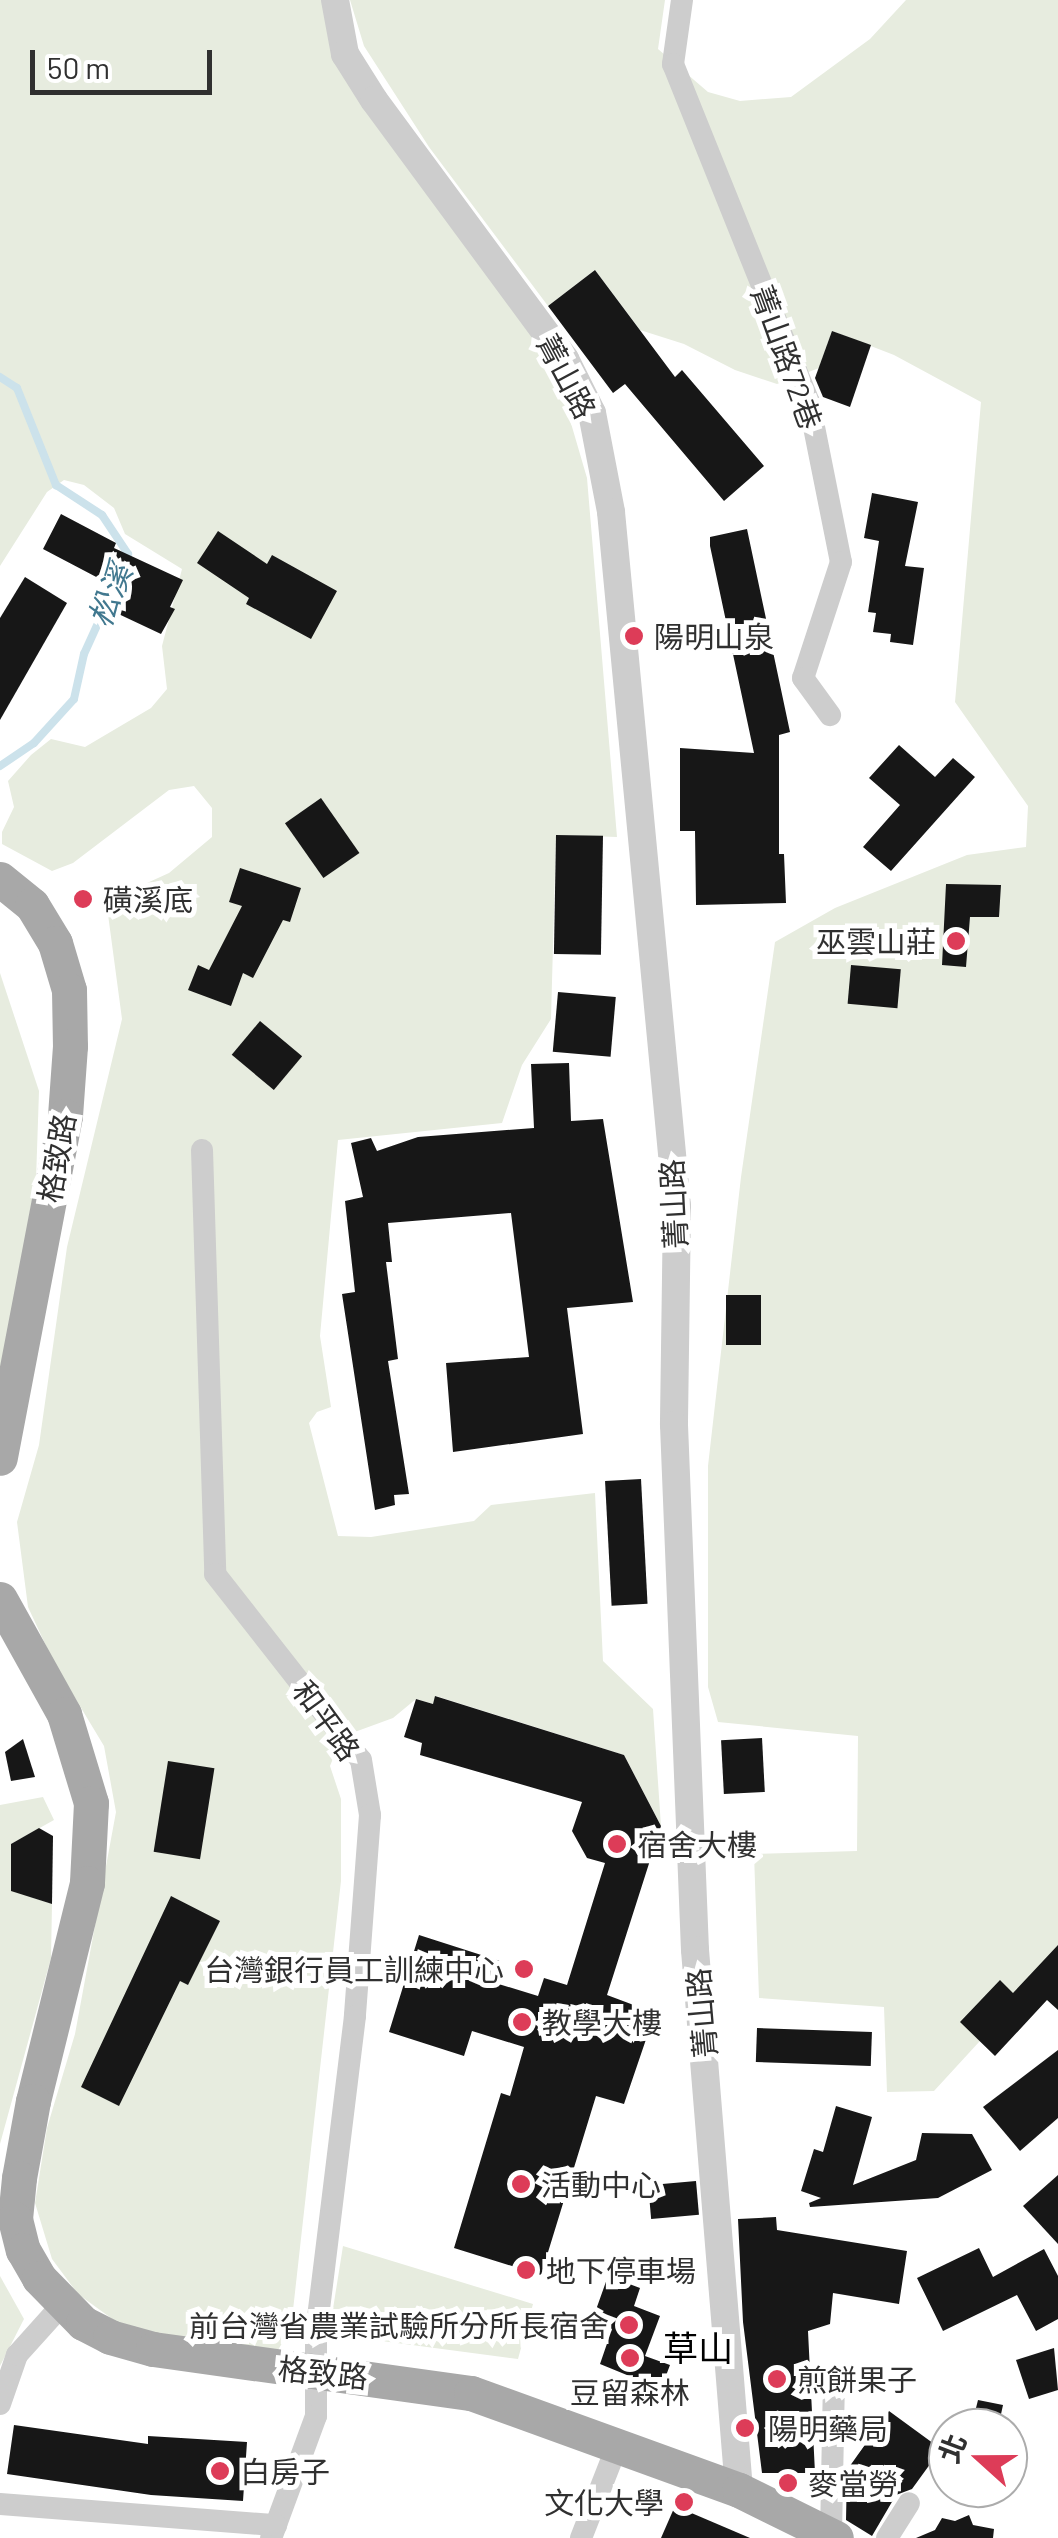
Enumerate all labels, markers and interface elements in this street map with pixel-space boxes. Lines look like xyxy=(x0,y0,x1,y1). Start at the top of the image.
scale bar xyxy=(35,30,218,92)
text: 50 m xyxy=(47,49,110,85)
street label: 菁山路72巷 xyxy=(744,280,830,434)
street label: 菁山路 xyxy=(530,328,604,424)
water label: 松溪 xyxy=(79,558,139,632)
place label: 陽明山泉 xyxy=(654,618,774,654)
marker: 陽明山泉 xyxy=(623,625,645,647)
place label: 磺溪底 xyxy=(103,881,193,917)
marker: 磺溪底 xyxy=(72,888,94,910)
place label: 巫雲山莊 xyxy=(816,923,936,959)
marker: 巫雲山莊 xyxy=(945,930,967,952)
street label: 格致路 xyxy=(30,1111,82,1205)
street label: 菁山路 xyxy=(653,1158,693,1250)
street label: 和平路 xyxy=(286,1673,368,1767)
place label: 宿舍大樓 xyxy=(637,1826,757,1862)
marker: 宿舍大樓 xyxy=(606,1833,628,1855)
place label: 台灣銀行員工訓練中心 xyxy=(204,1951,504,1987)
marker: 台灣銀行員工訓練中心 xyxy=(513,1958,535,1980)
street label: 菁山路 xyxy=(679,1967,723,2059)
place label: 教學大樓 xyxy=(542,2004,662,2040)
marker: 教學大樓 xyxy=(511,2011,533,2033)
place label: 活動中心 xyxy=(541,2166,661,2202)
marker: 活動中心 xyxy=(510,2173,532,2195)
place label: 地下停車場 xyxy=(546,2252,696,2288)
marker: 地下停車場 xyxy=(515,2259,537,2281)
place label: 前台灣省農業試驗所分所長宿舍 xyxy=(189,2307,609,2343)
marker: 前台灣省農業試驗所分所長宿舍 xyxy=(618,2314,640,2336)
district label: 草山 xyxy=(663,2326,733,2368)
marker: 豆留森林 xyxy=(619,2347,641,2369)
street label: 格致路 xyxy=(276,2349,370,2395)
place label: 煎餅果子 xyxy=(797,2361,917,2397)
marker: 煎餅果子 xyxy=(766,2368,788,2390)
place label: 豆留森林 xyxy=(570,2374,690,2410)
north arrow xyxy=(928,2408,1028,2508)
place label: 陽明藥局 xyxy=(768,2410,888,2446)
marker: 陽明藥局 xyxy=(732,2415,758,2441)
text: 北 xyxy=(931,2429,973,2467)
place label: 白房子 xyxy=(240,2453,330,2489)
marker: 白房子 xyxy=(209,2460,231,2482)
place label: 麥當勞 xyxy=(808,2465,898,2501)
marker: 麥當勞 xyxy=(777,2472,799,2494)
place label: 文化大學 xyxy=(544,2484,664,2520)
marker: 文化大學 xyxy=(673,2491,695,2513)

